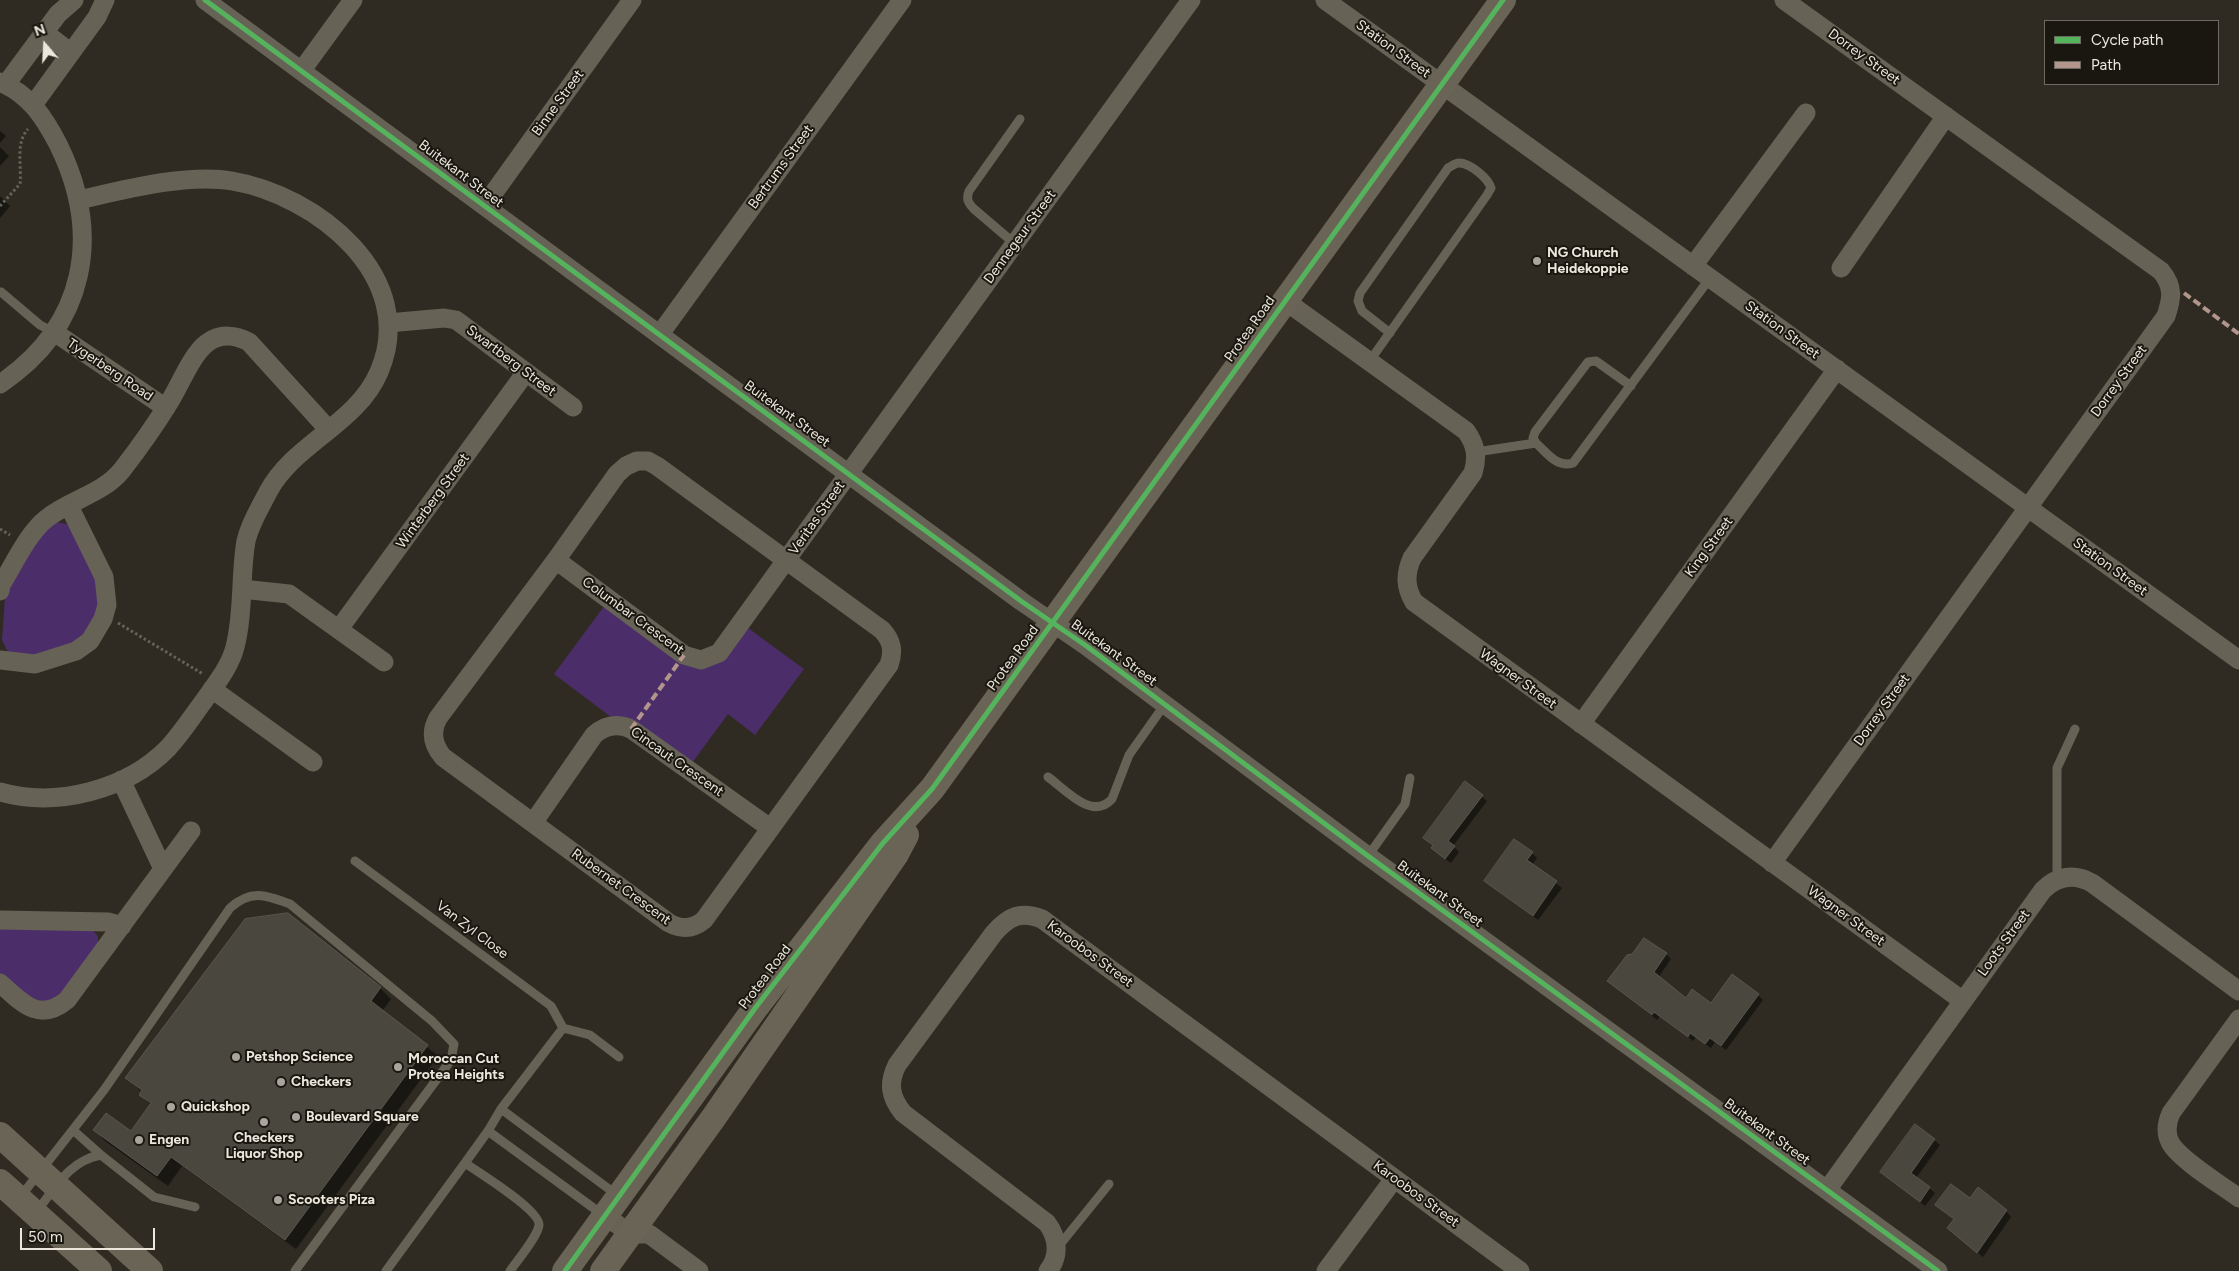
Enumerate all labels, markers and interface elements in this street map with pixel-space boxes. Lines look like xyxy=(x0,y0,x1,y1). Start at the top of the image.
street label: Station Street xyxy=(1352,16,1434,82)
north arrow xyxy=(20,20,70,70)
legend xyxy=(2044,20,2219,85)
text: N xyxy=(32,21,48,40)
street label: Dorrey Street xyxy=(1825,25,1903,89)
text: Cycle path xyxy=(2091,31,2163,49)
text: Path xyxy=(2091,56,2121,74)
street label: Binne Street xyxy=(528,67,588,139)
street label: Bertrums Street xyxy=(745,122,817,212)
street label: Buitekant Street xyxy=(415,137,507,211)
street label: Dennegeur Street xyxy=(980,187,1060,287)
place label: NG Church Heidekoppie xyxy=(1547,245,1629,278)
marker: NG Church Heidekoppie xyxy=(1531,255,1543,267)
street label: Protea Road xyxy=(1221,293,1279,365)
street label: Station Street xyxy=(1741,297,1823,363)
street label: Swartberg Street xyxy=(463,322,559,400)
street label: Tygerberg Road xyxy=(64,335,156,405)
street label: Dorrey Street xyxy=(2087,342,2151,420)
street label: Buitekant Street xyxy=(741,377,833,451)
street label: Winterberg Street xyxy=(393,450,473,552)
street label: Veritas Street xyxy=(785,478,849,558)
street label: King Street xyxy=(1681,514,1737,580)
street label: Station Street xyxy=(2069,534,2151,600)
street label: Columbar Crescent xyxy=(579,573,687,659)
street label: Buitekant Street xyxy=(1068,616,1160,690)
street label: Protea Road xyxy=(984,622,1042,694)
street label: Wagner Street xyxy=(1476,645,1560,713)
street label: Dorrey Street xyxy=(1850,671,1914,749)
street label: Cincaut Crescent xyxy=(627,724,727,800)
street label: Rubernet Crescent xyxy=(568,845,674,929)
street label: Buitekant Street xyxy=(1394,857,1486,931)
street label: Wagner Street xyxy=(1804,882,1888,950)
street label: Van Zyl Close xyxy=(433,897,511,963)
street label: Loots Street xyxy=(1974,907,2034,979)
street label: Karoobos Street xyxy=(1044,917,1136,991)
street label: Protea Road xyxy=(735,941,795,1013)
place label: Petshop Science xyxy=(246,1049,353,1065)
marker: Petshop Science xyxy=(230,1051,242,1063)
place label: Moroccan Cut Protea Heights xyxy=(408,1051,504,1084)
marker: Moroccan Cut Protea Heights xyxy=(392,1061,404,1073)
place label: Checkers xyxy=(291,1074,351,1090)
marker: Checkers xyxy=(275,1076,287,1088)
street label: Buitekant Street xyxy=(1721,1095,1813,1169)
place label: Quickshop xyxy=(181,1099,250,1115)
marker: Quickshop xyxy=(165,1101,177,1113)
place label: Boulevard Square xyxy=(306,1109,419,1125)
marker: Boulevard Square xyxy=(290,1111,302,1123)
marker: Checkers Liquor Shop xyxy=(258,1116,270,1128)
place label: Checkers Liquor Shop xyxy=(225,1130,303,1162)
place label: Engen xyxy=(149,1132,189,1148)
marker: Engen xyxy=(133,1134,145,1146)
street label: Karoobos Street xyxy=(1370,1157,1462,1231)
place label: Scooters Piza xyxy=(288,1192,375,1208)
marker: Scooters Piza xyxy=(272,1194,284,1206)
scale bar xyxy=(22,1218,158,1250)
text: 50 m xyxy=(28,1228,63,1246)

